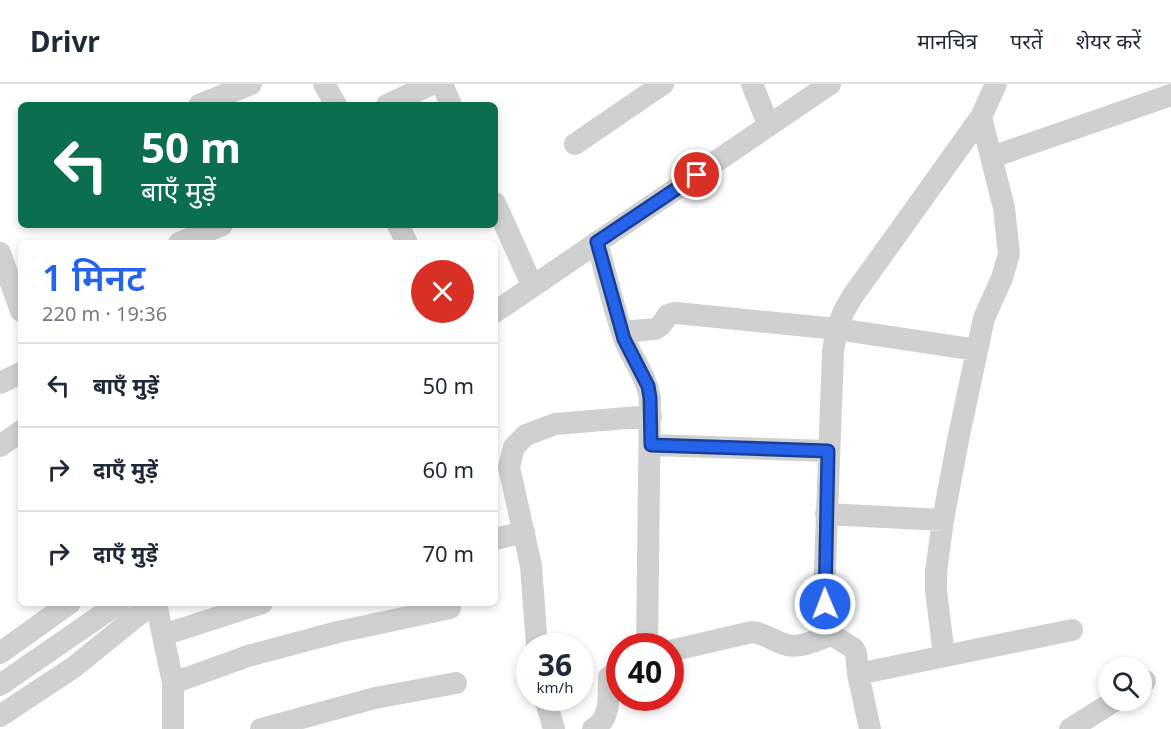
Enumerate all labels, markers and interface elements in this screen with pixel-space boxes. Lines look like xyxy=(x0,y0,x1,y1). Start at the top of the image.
text: Drivr xyxy=(30,22,100,60)
text: मानचित्र xyxy=(917,27,977,55)
text: परतें xyxy=(1010,27,1043,55)
text: शेयर करें xyxy=(1076,27,1141,55)
text: 50 m xyxy=(141,118,241,175)
icon: left xyxy=(42,126,120,204)
pin xyxy=(671,149,722,200)
icon: arrive xyxy=(680,158,713,191)
text: बाएँ मुड़ें xyxy=(141,172,216,209)
text: 1 मिनट xyxy=(42,253,145,302)
button: close xyxy=(411,260,474,323)
text: 220 m · 19:36 xyxy=(42,300,167,327)
icon: left xyxy=(42,369,75,402)
text: बाएँ मुड़ें xyxy=(93,370,159,400)
text: 50 m xyxy=(423,370,474,400)
icon: right xyxy=(42,453,75,486)
text: दाएँ मुड़ें xyxy=(93,454,158,484)
text: 60 m xyxy=(423,454,474,484)
icon: right xyxy=(42,537,75,570)
text: दाएँ मुड़ें xyxy=(93,538,158,568)
text: 70 m xyxy=(423,538,474,568)
position arrow xyxy=(793,572,857,636)
speed limit sign: 40 xyxy=(606,633,684,711)
text: 36 xyxy=(538,644,572,685)
map controls xyxy=(1098,657,1152,711)
button: search xyxy=(1098,657,1152,711)
text: km/h xyxy=(537,677,573,697)

